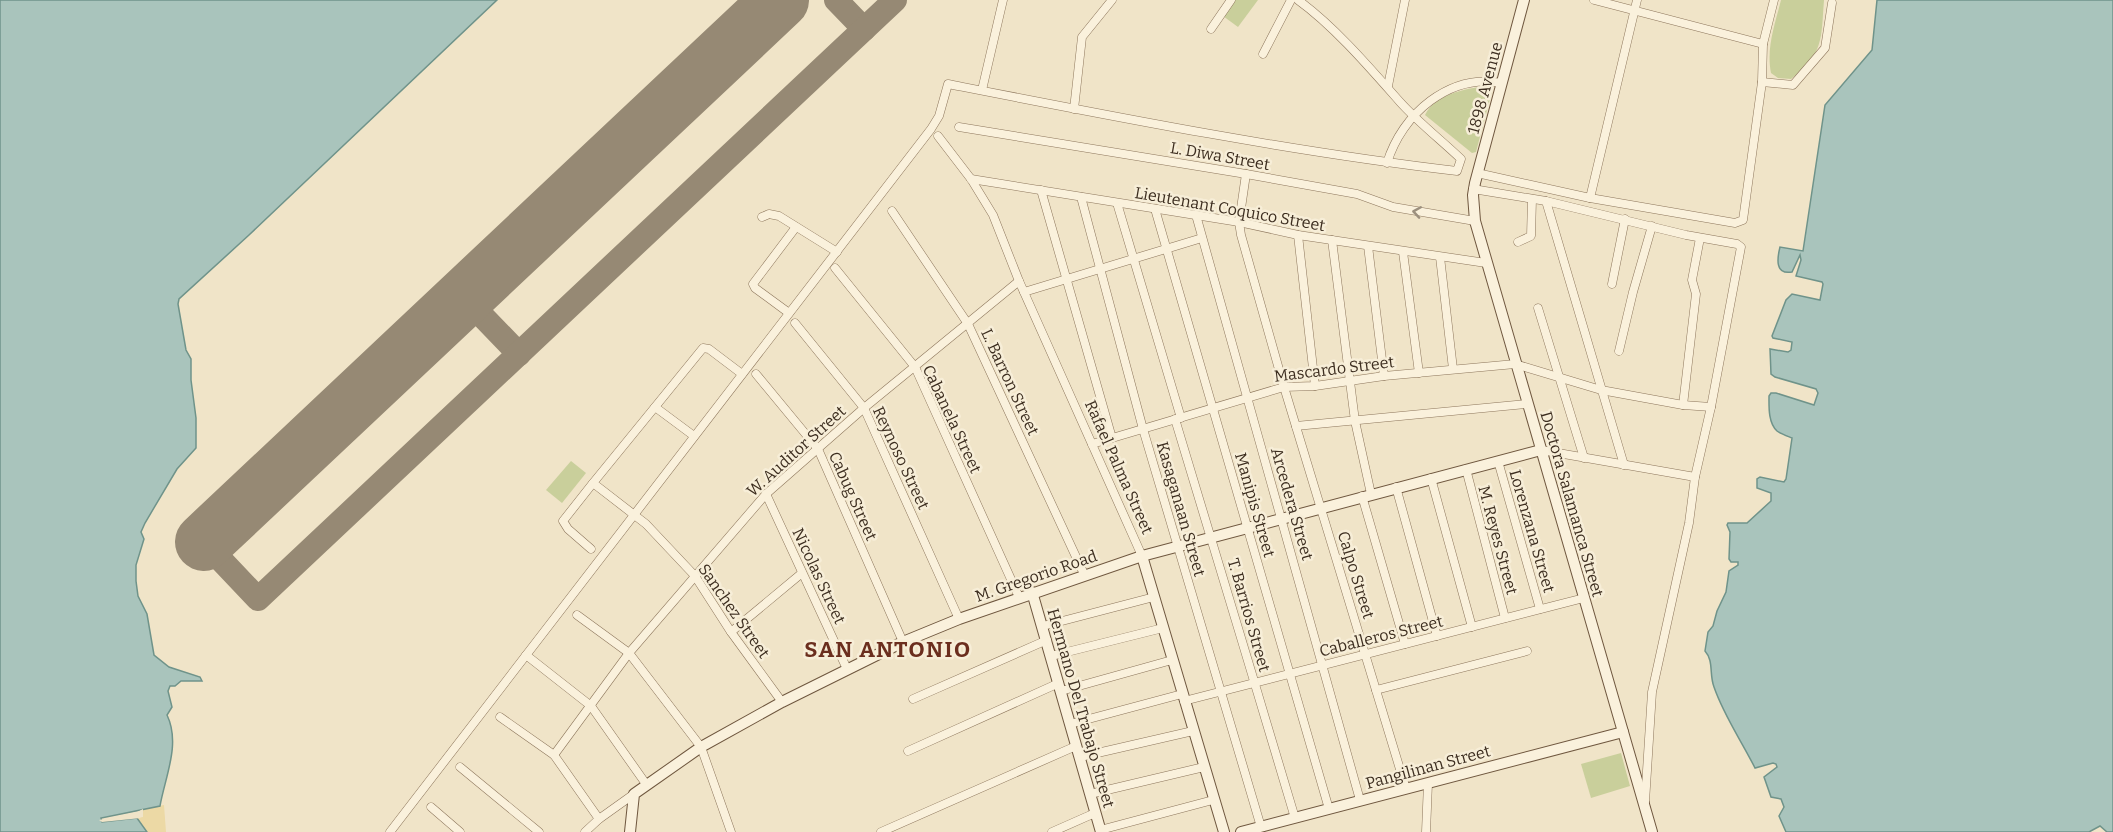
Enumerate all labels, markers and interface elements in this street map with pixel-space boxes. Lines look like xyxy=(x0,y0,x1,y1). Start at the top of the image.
street label: 1898 Avenue xyxy=(1464,40,1506,136)
street label: L. Diwa Street xyxy=(1169,138,1271,174)
street label: Lieutenant Coquico Street xyxy=(1133,183,1327,235)
one-way arrow xyxy=(1413,206,1422,218)
street label: L. Barron Street xyxy=(977,326,1043,438)
street label: Mascardo Street xyxy=(1273,352,1395,386)
street label: Cabanela Street xyxy=(919,362,985,476)
street label: Rafael Palma Street xyxy=(1081,397,1157,537)
street label: W. Auditor Street xyxy=(743,401,850,500)
street label: Reynoso Street xyxy=(869,403,933,513)
street label: Doctora Salamanca Street xyxy=(1536,409,1608,599)
street label: Kasaganaan Street xyxy=(1153,439,1209,579)
street label: Arcedera Street xyxy=(1267,445,1317,563)
street label: Cabug Street xyxy=(825,449,881,544)
street label: Manipis Street xyxy=(1231,450,1279,560)
street label: Lorenzana Street xyxy=(1505,467,1559,595)
street label: M. Reyes Street xyxy=(1474,483,1522,597)
street label: Nicolas Street xyxy=(788,525,850,627)
street label: Calpo Street xyxy=(1334,529,1378,621)
street label: M. Gregorio Road xyxy=(973,546,1100,606)
street label: T. Barrios Street xyxy=(1224,556,1274,674)
street label: Sanchez Street xyxy=(694,560,774,662)
street label: Hermano Del Trabajo Street xyxy=(1043,606,1119,810)
street label: Caballeros Street xyxy=(1317,611,1445,661)
district label: SAN ANTONIO xyxy=(804,636,972,663)
street label: Pangilinan Street xyxy=(1364,741,1493,793)

